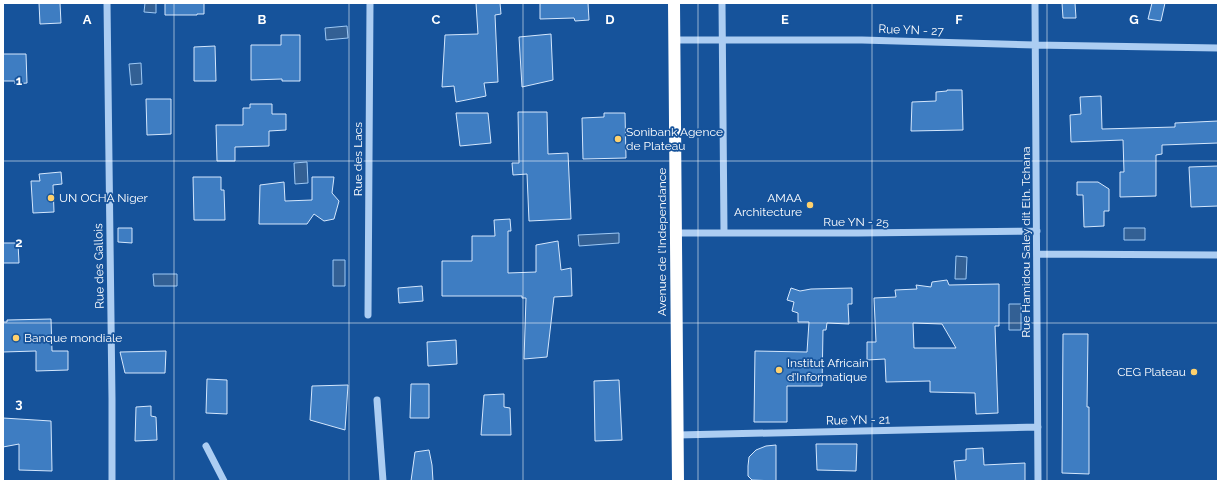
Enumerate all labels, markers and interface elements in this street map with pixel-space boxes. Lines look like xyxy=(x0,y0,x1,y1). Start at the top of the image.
text: A xyxy=(83,12,92,27)
text: B xyxy=(258,12,267,27)
text: C xyxy=(432,12,441,27)
text: D xyxy=(605,12,615,27)
text: E xyxy=(781,12,789,27)
text: F xyxy=(955,12,963,27)
text: G xyxy=(1129,12,1139,27)
street label: Rue YN - 27 xyxy=(878,22,945,38)
text: 1 xyxy=(16,73,23,88)
street label: Rue des Lacs xyxy=(351,122,365,196)
place label: Sonibank Agence de Plateau xyxy=(626,125,723,153)
marker: Sonibank Agence de Plateau xyxy=(613,134,623,144)
street label: Rue Hamidou Saley dit Elh. Tchana xyxy=(1019,146,1033,338)
street label: Avenue de l'Independance xyxy=(655,168,669,316)
place label: UN OCHA Niger xyxy=(59,191,149,205)
place label: AMAA Architecture xyxy=(734,191,802,219)
marker: UN OCHA Niger xyxy=(46,193,56,203)
marker: AMAA Architecture xyxy=(805,200,815,210)
street label: Rue YN - 25 xyxy=(823,215,889,229)
street label: Rue des Gallois xyxy=(91,223,107,309)
text: 2 xyxy=(15,235,23,250)
place label: Banque mondiale xyxy=(24,331,122,345)
marker: Banque mondiale xyxy=(11,333,21,343)
place label: Institut Africain d’Informatique xyxy=(787,356,869,384)
marker: Institut Africain d’Informatique xyxy=(774,365,784,375)
place label: CEG Plateau xyxy=(1117,365,1186,379)
marker: CEG Plateau xyxy=(1189,367,1199,377)
text: 3 xyxy=(15,396,23,411)
street label: Rue YN - 21 xyxy=(826,412,890,428)

